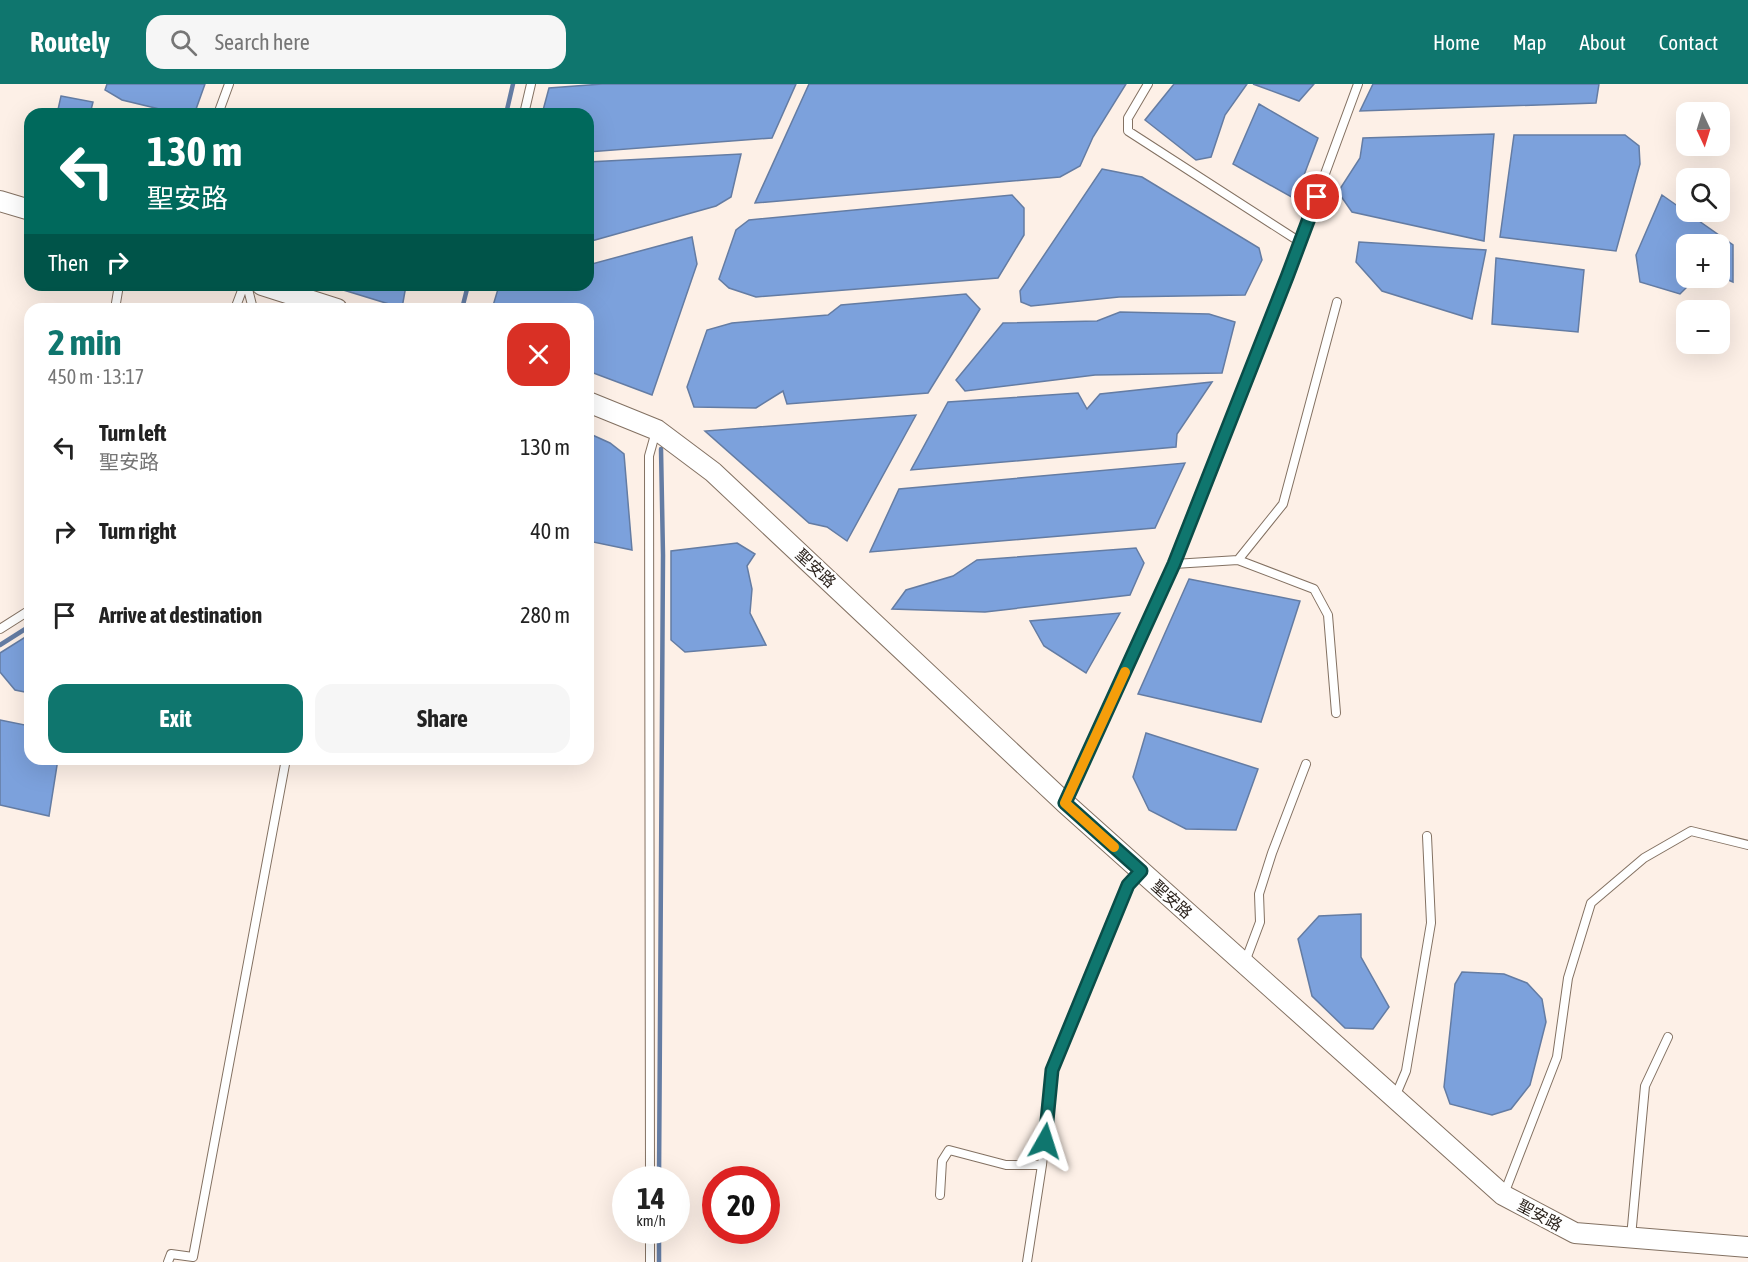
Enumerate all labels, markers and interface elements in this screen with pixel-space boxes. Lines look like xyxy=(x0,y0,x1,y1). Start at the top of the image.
search box xyxy=(146,15,566,69)
text: Routely xyxy=(30,26,110,58)
icon: search xyxy=(167,26,200,59)
text: Search here xyxy=(215,29,310,55)
text: Home xyxy=(1433,30,1480,54)
text: Map xyxy=(1513,30,1547,54)
text: About xyxy=(1580,30,1626,54)
text: Contact xyxy=(1659,30,1718,54)
north arrow xyxy=(1676,102,1730,156)
map controls xyxy=(1676,102,1730,354)
text: 130 m xyxy=(147,127,242,175)
icon: left xyxy=(48,132,126,210)
button: search xyxy=(1676,168,1730,222)
pin xyxy=(1291,171,1342,222)
icon: arrive xyxy=(1300,180,1333,213)
text: 聖安路 xyxy=(147,183,228,214)
button: + xyxy=(1676,234,1730,288)
icon: right xyxy=(101,246,134,279)
text: Then xyxy=(48,250,89,276)
button: − xyxy=(1676,300,1730,354)
text: 2 min xyxy=(48,321,122,363)
button: close xyxy=(507,323,570,386)
text: 450 m · 13:17 xyxy=(48,365,144,388)
text: Turn left xyxy=(99,420,166,446)
icon: left xyxy=(48,431,81,464)
text: 130 m xyxy=(520,434,570,460)
text: 聖安路 xyxy=(99,450,159,473)
icon: right xyxy=(48,515,81,548)
text: Turn right xyxy=(99,518,176,544)
text: 40 m xyxy=(530,518,570,544)
street label: 聖安路 xyxy=(792,545,840,591)
icon: arrive xyxy=(48,599,81,632)
text: Arrive at destination xyxy=(99,602,262,628)
text: 280 m xyxy=(520,602,570,628)
button: Exit xyxy=(48,684,303,753)
button: Share xyxy=(315,684,570,753)
street label: 聖安路 xyxy=(1148,876,1196,922)
position arrow xyxy=(1013,1109,1077,1173)
speed limit sign: 20 xyxy=(702,1166,780,1244)
text: 14 xyxy=(637,1181,665,1215)
street label: 聖安路 xyxy=(1515,1196,1565,1234)
text: km/h xyxy=(636,1212,666,1229)

